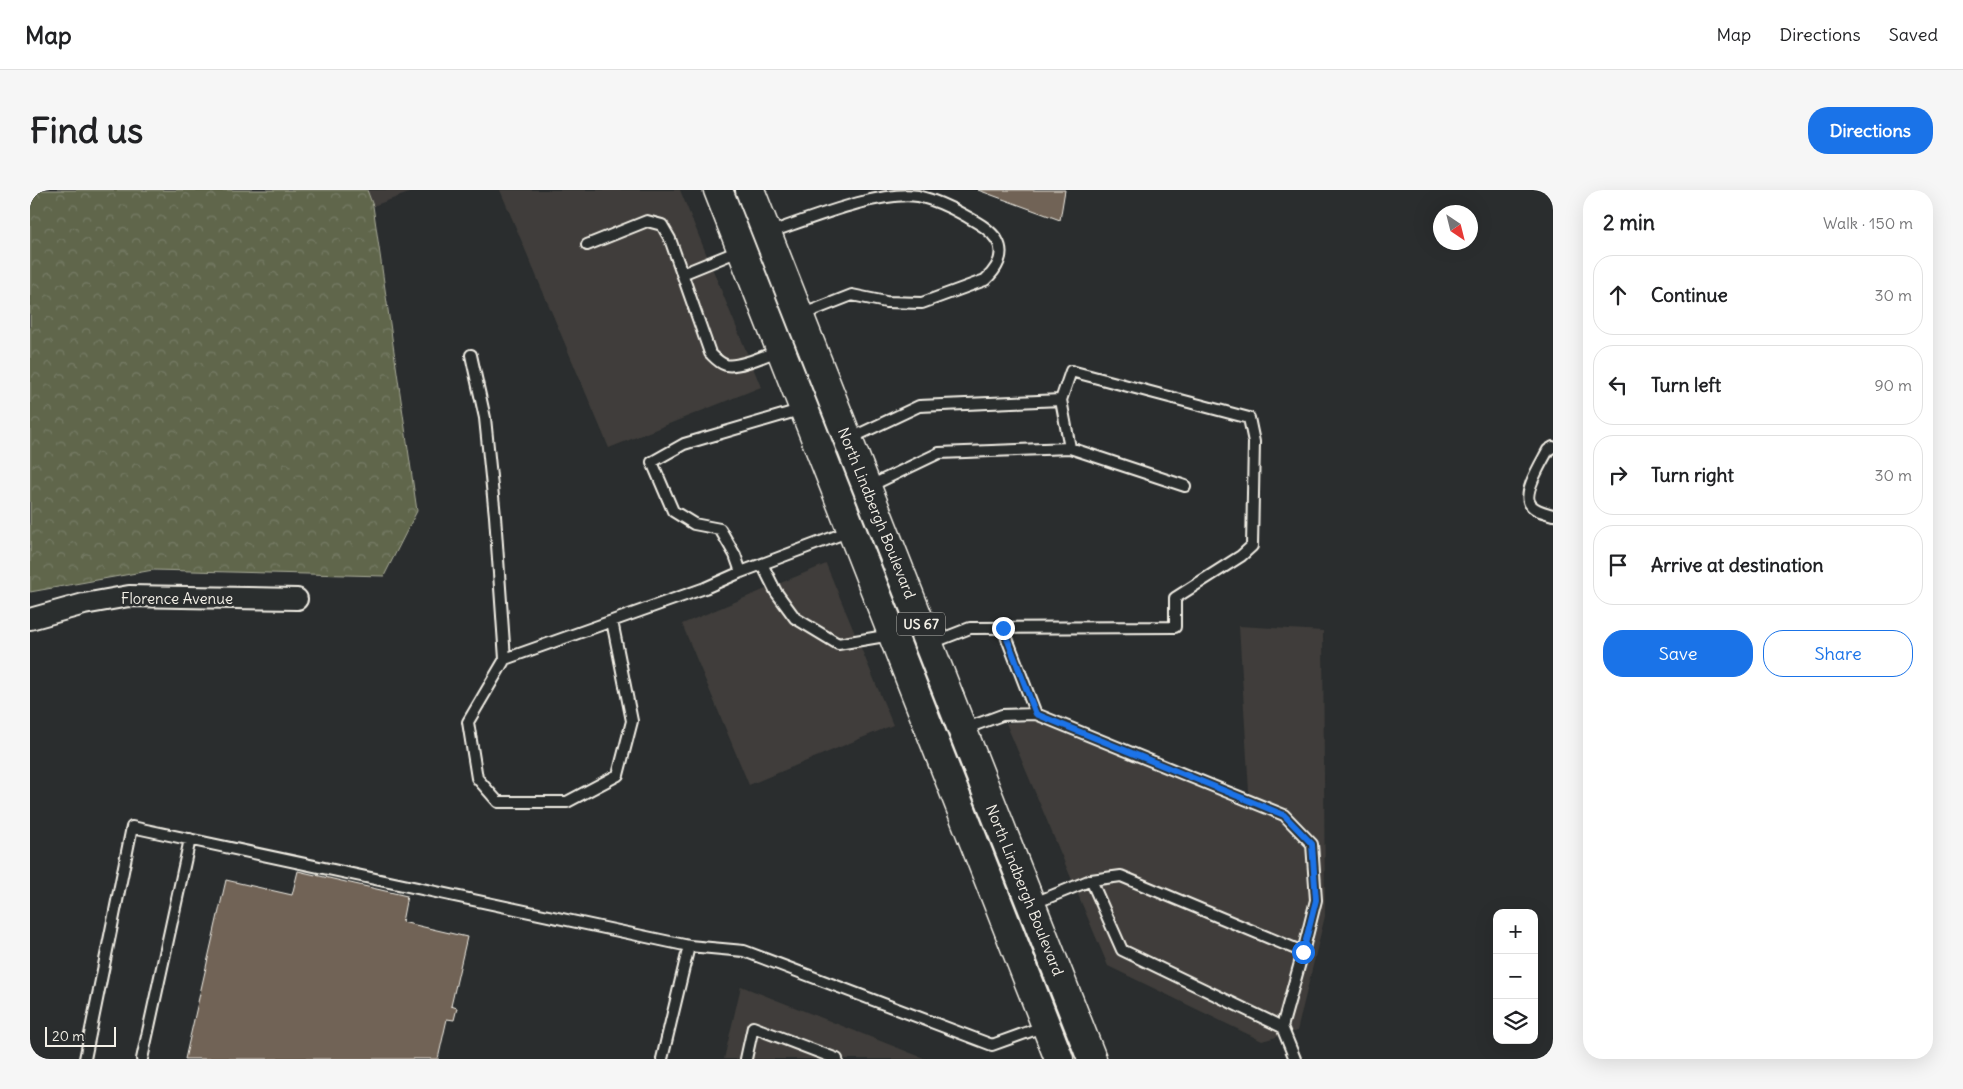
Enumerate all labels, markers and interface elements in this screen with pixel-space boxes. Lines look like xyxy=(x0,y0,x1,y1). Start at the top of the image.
text: Map xyxy=(25,20,72,50)
text: Map xyxy=(1716,23,1751,46)
text: Directions xyxy=(1779,23,1861,46)
text: Saved xyxy=(1889,23,1938,46)
button: Directions xyxy=(1808,107,1933,154)
text: Find us xyxy=(30,108,143,152)
north arrow xyxy=(1433,205,1478,250)
text: 2 min xyxy=(1603,209,1655,236)
text: Walk · 150 m xyxy=(1823,213,1913,233)
icon: ahead xyxy=(1604,281,1632,309)
text: Continue xyxy=(1651,283,1728,307)
text: 30 m xyxy=(1875,285,1912,305)
icon: left xyxy=(1604,371,1632,399)
text: Turn left xyxy=(1651,373,1721,397)
text: 90 m xyxy=(1874,375,1912,395)
street label: North Lindbergh Boulevard xyxy=(834,425,920,602)
icon: right xyxy=(1604,461,1632,489)
text: Turn right xyxy=(1651,463,1734,487)
text: 30 m xyxy=(1875,465,1912,485)
icon: arrive xyxy=(1604,551,1632,579)
text: Arrive at destination xyxy=(1651,553,1824,577)
street label: Florence Avenue xyxy=(121,589,233,608)
road number: US 67 xyxy=(897,612,945,636)
route end xyxy=(992,617,1015,640)
button: Save xyxy=(1603,630,1753,677)
button: Share xyxy=(1763,630,1913,677)
street label: North Lindbergh Boulevard xyxy=(982,802,1068,979)
map controls xyxy=(1493,909,1538,1044)
button: + xyxy=(1493,909,1538,954)
route start xyxy=(1292,941,1315,964)
button: − xyxy=(1493,954,1538,999)
button: layers xyxy=(1493,999,1538,1044)
scale bar xyxy=(45,1024,116,1047)
text: 20 m xyxy=(52,1027,85,1045)

